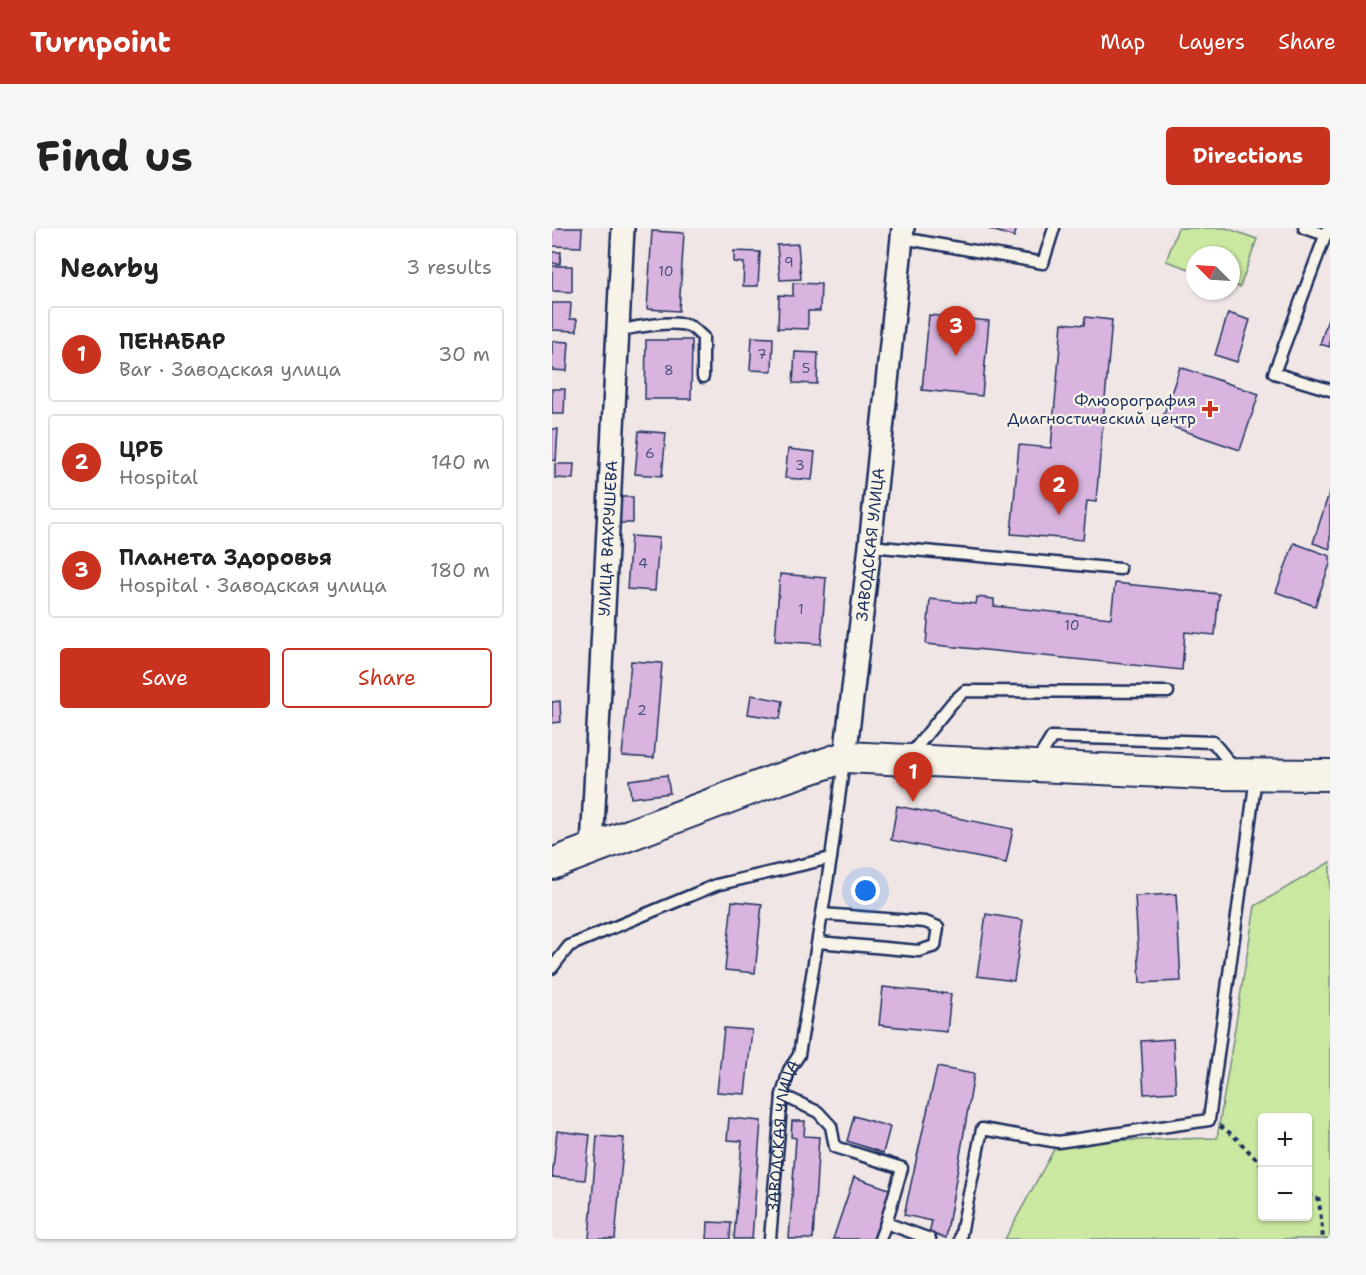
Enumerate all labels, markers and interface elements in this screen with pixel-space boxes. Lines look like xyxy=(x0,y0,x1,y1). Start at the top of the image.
text: Turnpoint xyxy=(30,23,171,61)
text: Map xyxy=(1100,28,1145,56)
text: Layers xyxy=(1178,28,1245,56)
text: Share xyxy=(1278,28,1336,56)
button: Directions xyxy=(1166,127,1330,185)
text: Find us xyxy=(36,128,193,184)
north arrow xyxy=(1186,246,1240,300)
text: Nearby xyxy=(60,250,159,285)
house number: 9 xyxy=(784,253,794,271)
text: 3 results xyxy=(406,254,492,280)
house number: 10 xyxy=(658,262,674,280)
pin: 3 xyxy=(936,306,976,356)
text: ПЕНАБАР xyxy=(119,327,225,356)
text: 1 xyxy=(77,341,86,367)
text: 30 m xyxy=(438,341,490,367)
house number: 7 xyxy=(757,345,767,363)
text: Bar · Заводская улица xyxy=(119,356,341,382)
house number: 5 xyxy=(802,359,810,377)
house number: 8 xyxy=(664,361,674,379)
place label: Флюорография Диагностический центр xyxy=(1007,390,1196,429)
marker: Флюорография Диагностический центр xyxy=(1201,400,1219,418)
text: ЦРБ xyxy=(119,435,164,464)
house number: 6 xyxy=(645,444,655,462)
text: 2 xyxy=(75,449,89,475)
text: 140 m xyxy=(431,449,490,475)
house number: 3 xyxy=(795,456,805,474)
street label: УЛИЦА ВАХРУШЕВА xyxy=(593,460,622,617)
text: Hospital xyxy=(119,464,198,490)
pin: 2 xyxy=(1040,466,1078,515)
street label: ЗАВОДСКАЯ УЛИЦА xyxy=(851,467,889,622)
text: Планета Здоровья xyxy=(119,543,332,572)
house number: 4 xyxy=(638,554,648,572)
text: 3 xyxy=(75,557,89,583)
text: 180 m xyxy=(430,557,490,583)
text: Hospital · Заводская улица xyxy=(119,572,387,598)
house number: 1 xyxy=(798,600,804,618)
house number: 10 xyxy=(1064,616,1080,634)
button: Save xyxy=(60,648,270,708)
button: Share xyxy=(282,648,492,708)
house number: 2 xyxy=(637,701,647,719)
pin: 1 xyxy=(894,752,932,802)
your location xyxy=(851,876,880,905)
street label: ЗАВОДСКАЯ УЛИЦА xyxy=(762,1055,804,1213)
map controls xyxy=(1258,1113,1312,1221)
button: + xyxy=(1258,1113,1312,1167)
button: − xyxy=(1258,1167,1312,1221)

